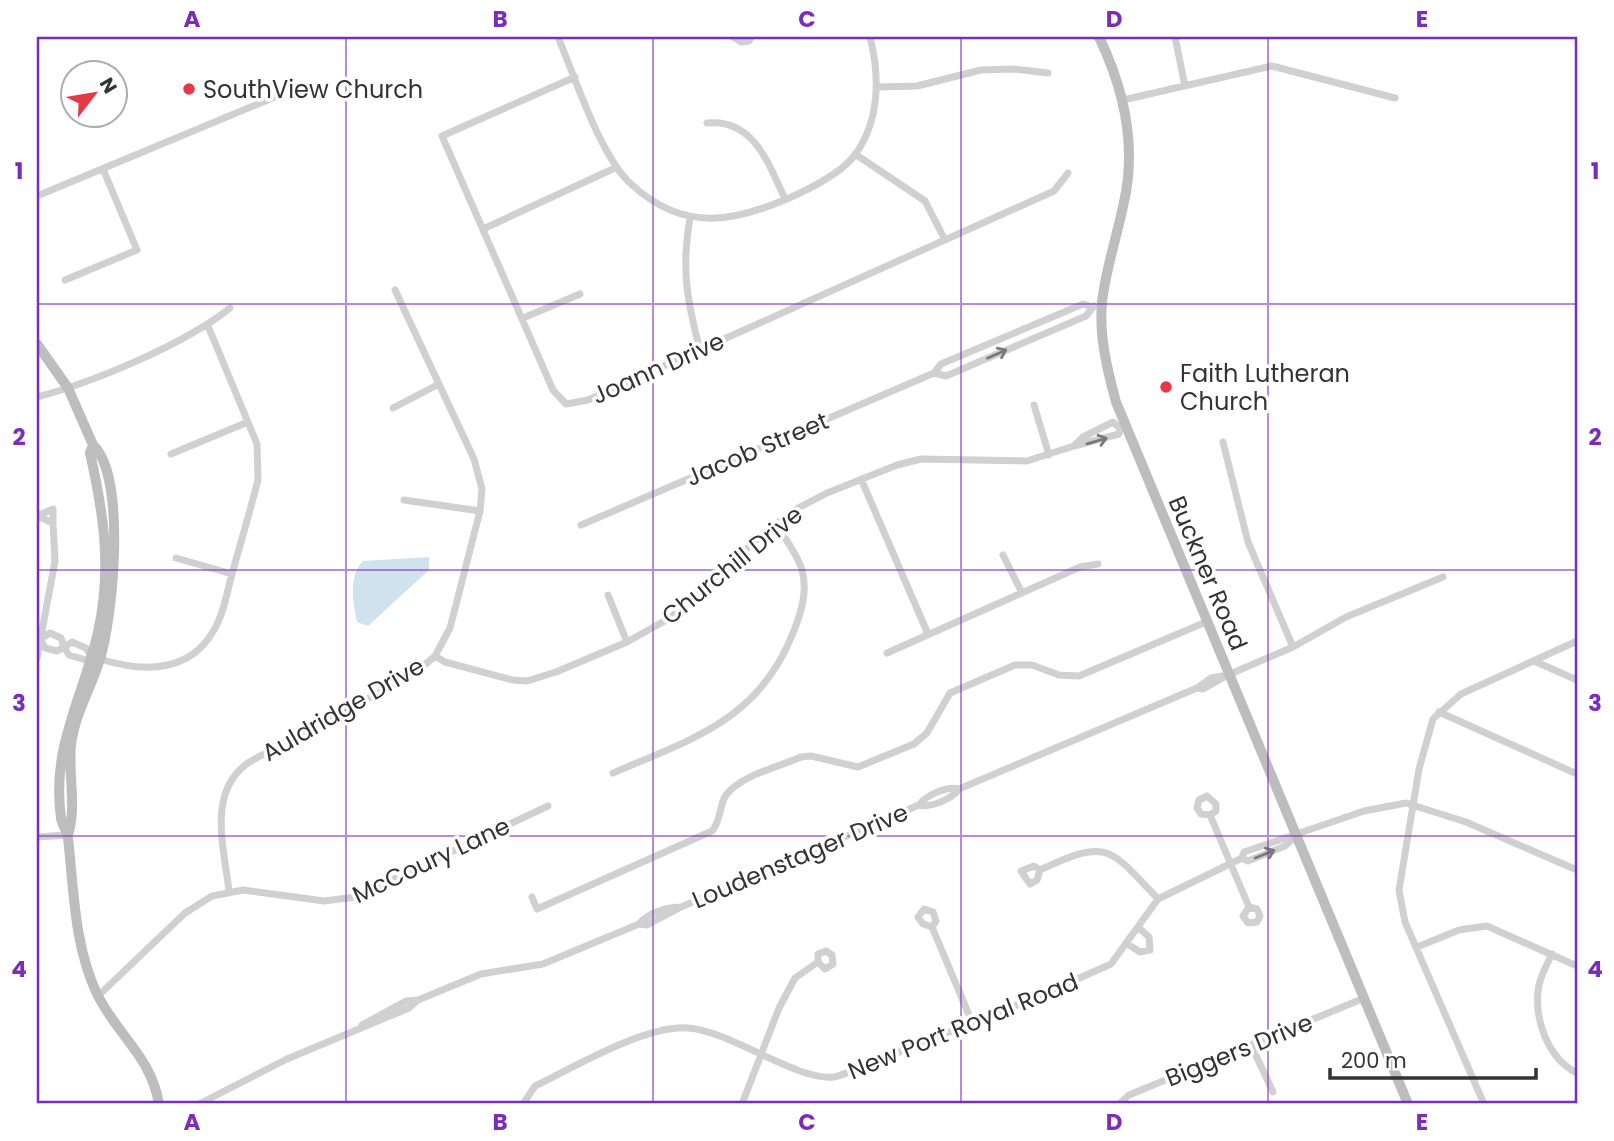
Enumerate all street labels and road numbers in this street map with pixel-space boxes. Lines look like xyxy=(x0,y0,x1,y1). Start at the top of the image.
street label: Joann Drive xyxy=(587,324,729,412)
street label: Jacob Street xyxy=(681,404,833,494)
street label: Buckner Road xyxy=(1161,491,1255,655)
street label: Churchill Drive xyxy=(655,498,809,632)
street label: Auldridge Drive xyxy=(256,649,430,769)
street label: Loudenstager Drive xyxy=(687,796,913,916)
street label: McCoury Lane xyxy=(347,809,515,911)
street label: New Port Royal Road xyxy=(843,965,1083,1087)
street label: Biggers Drive xyxy=(1160,1005,1318,1095)

